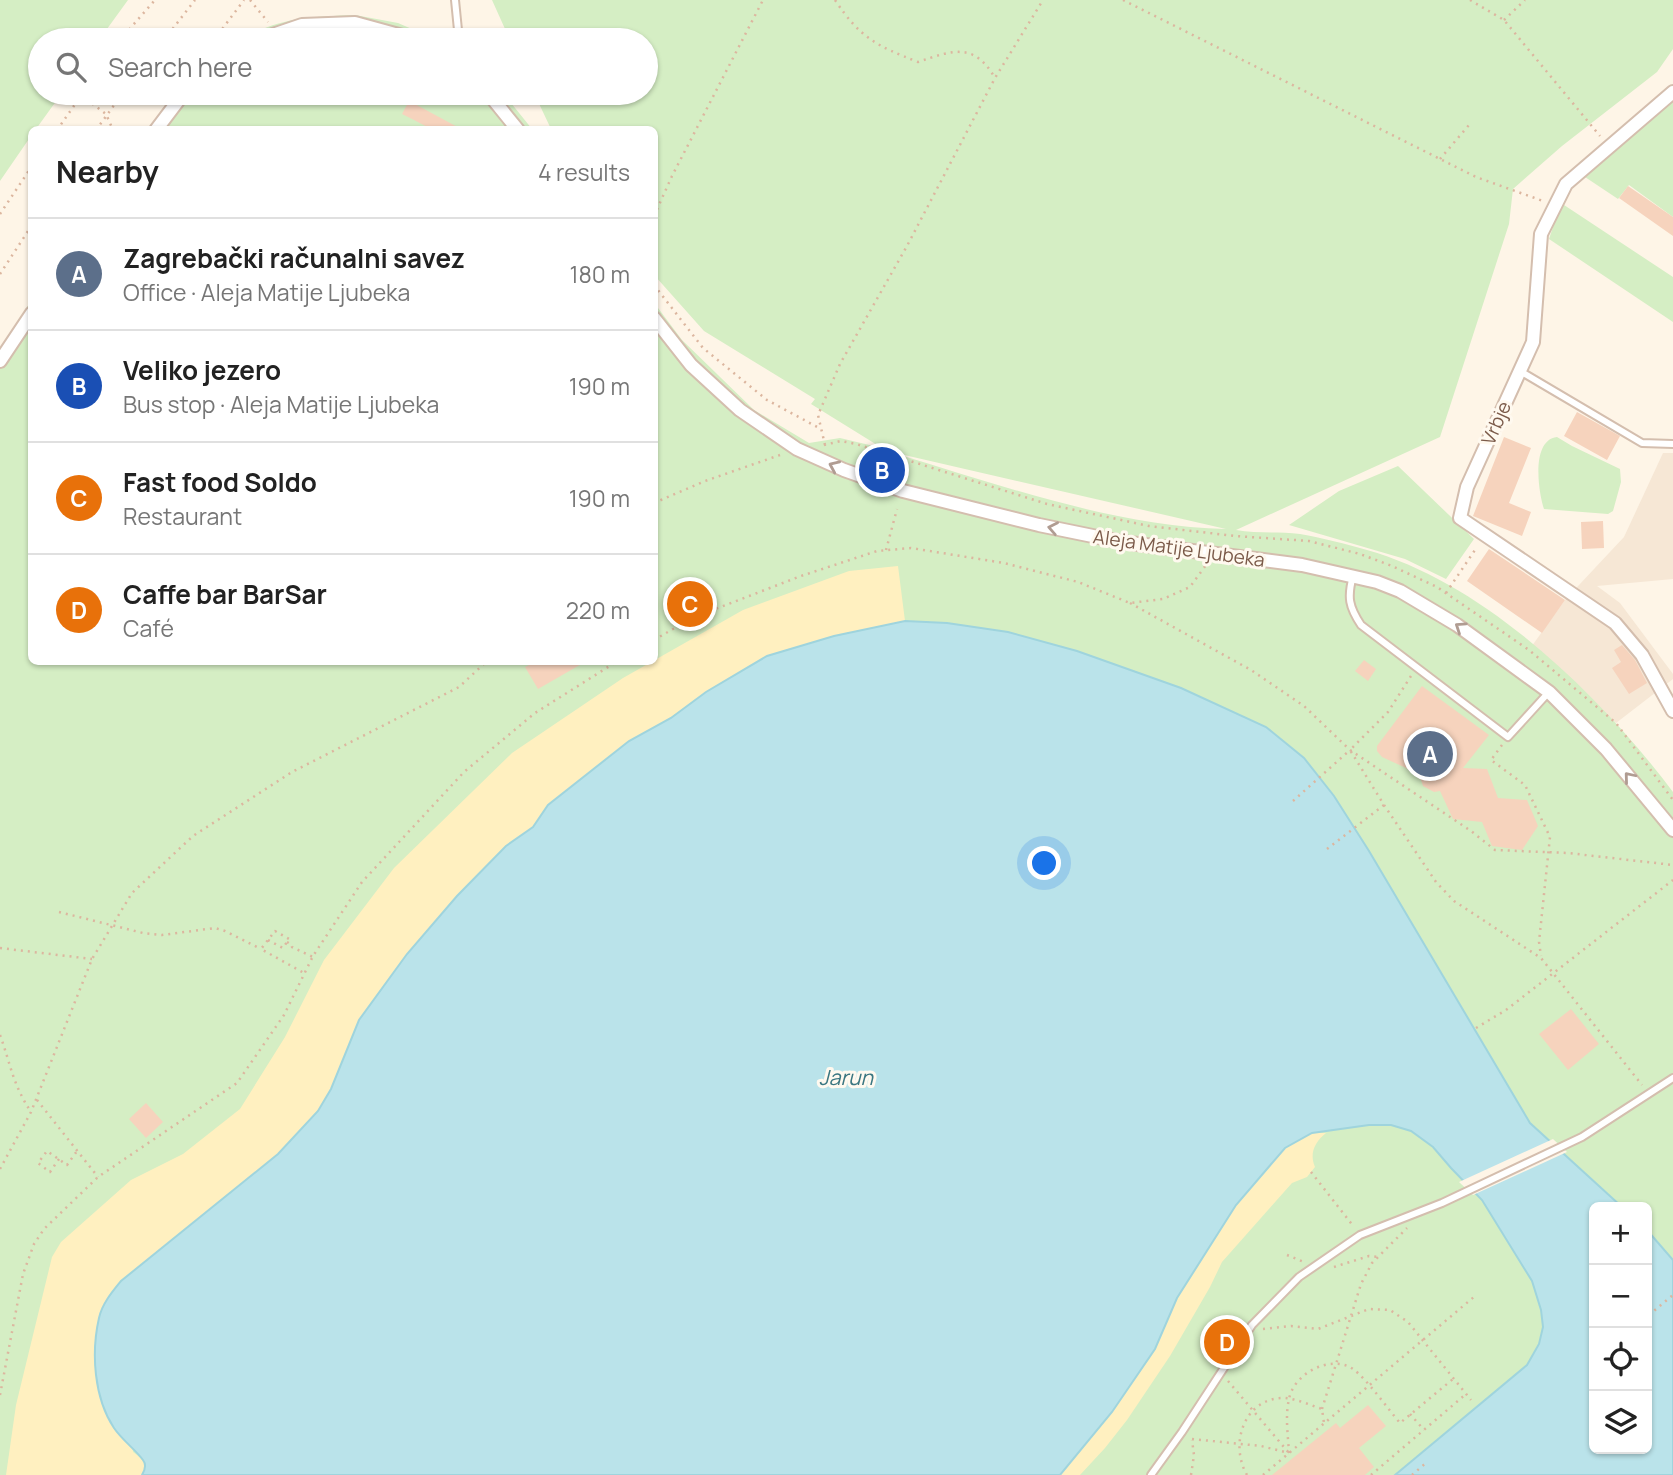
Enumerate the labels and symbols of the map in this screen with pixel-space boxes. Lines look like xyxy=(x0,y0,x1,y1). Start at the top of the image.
street label: Vrbje xyxy=(1475,397,1517,449)
pin: B xyxy=(859,444,905,496)
one-way arrow xyxy=(829,460,841,474)
one-way arrow xyxy=(1047,521,1059,536)
street label: Aleja Matije Ljubeka xyxy=(1092,523,1266,573)
pin: C xyxy=(667,578,713,630)
one-way arrow xyxy=(1455,623,1468,635)
pin: A xyxy=(1407,728,1453,780)
one-way arrow xyxy=(1625,773,1637,786)
your location xyxy=(1027,846,1061,880)
water label: Jarun xyxy=(819,1063,874,1091)
pin: D xyxy=(1204,1316,1250,1368)

